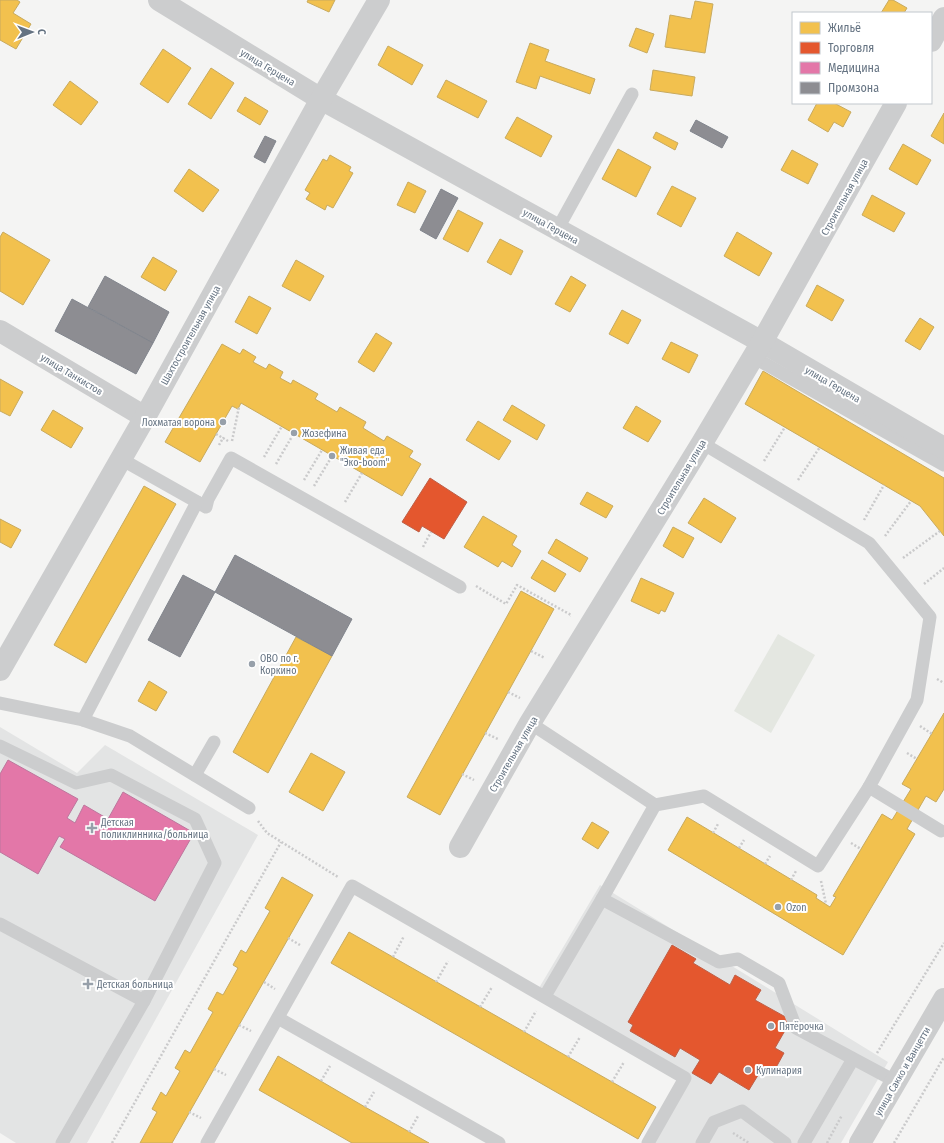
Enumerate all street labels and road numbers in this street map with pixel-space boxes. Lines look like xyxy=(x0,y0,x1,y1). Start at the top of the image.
street label: улица Герцена xyxy=(238,47,297,89)
street label: Строительная улица xyxy=(819,157,871,238)
street label: улица Герцена xyxy=(521,207,580,247)
street label: Шахтостроительная улица xyxy=(159,284,223,387)
street label: улица Танкистов xyxy=(38,352,105,398)
street label: улица Герцена xyxy=(803,364,862,406)
street label: Строительная улица xyxy=(655,438,709,517)
street label: Строительная улица xyxy=(487,714,541,795)
street label: улица Сакко и Ванцетти xyxy=(872,1025,933,1118)

